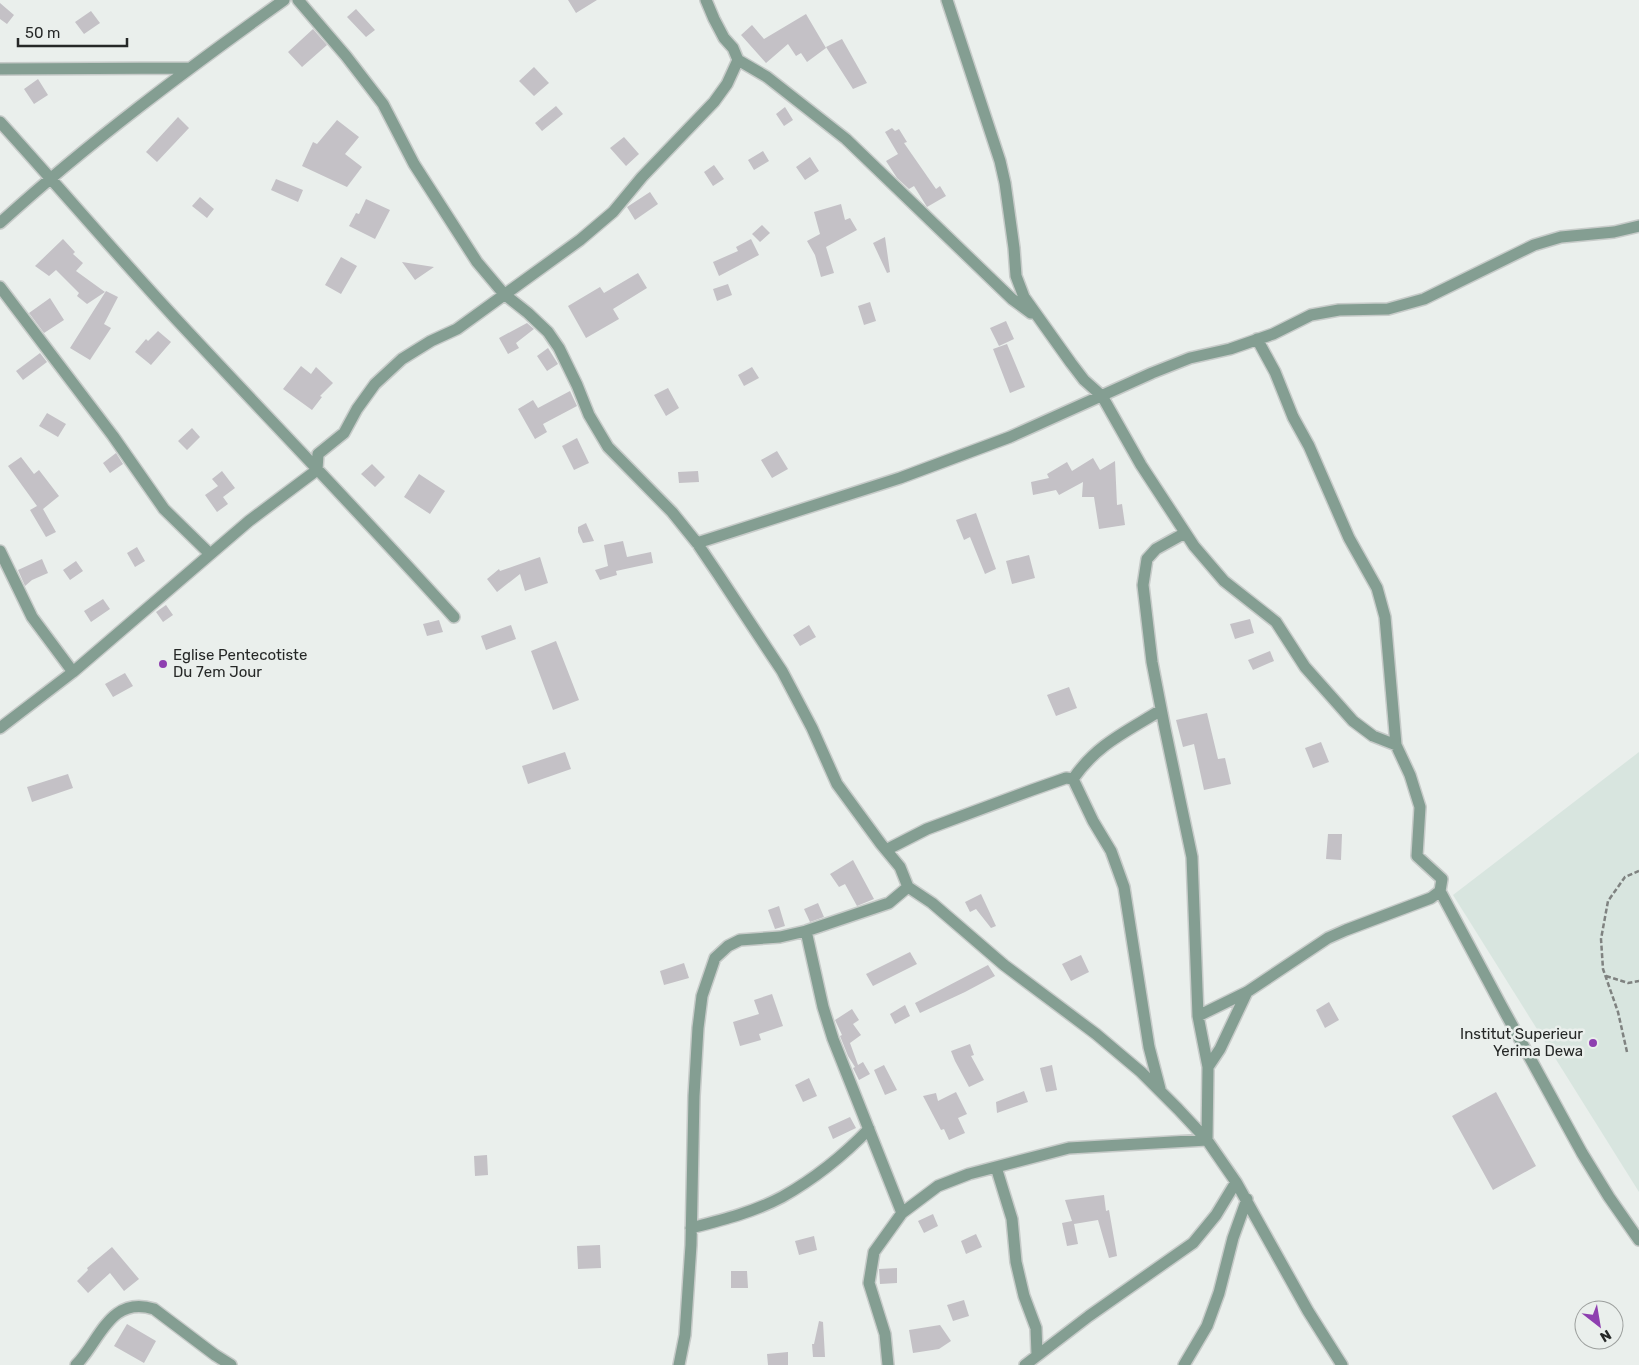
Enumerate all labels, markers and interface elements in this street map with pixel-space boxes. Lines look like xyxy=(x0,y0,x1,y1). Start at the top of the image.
scale bar xyxy=(18,15,126,47)
text: 50 m xyxy=(25,24,60,42)
place label: Eglise Pentecotiste Du 7em Jour xyxy=(173,646,307,681)
marker: Eglise Pentecotiste Du 7em Jour xyxy=(157,658,169,670)
place label: Institut Superieur Yerima Dewa xyxy=(1460,1025,1583,1060)
marker: Institut Superieur Yerima Dewa xyxy=(1587,1037,1599,1049)
north arrow xyxy=(1574,1300,1624,1350)
text: N xyxy=(1597,1326,1614,1346)

